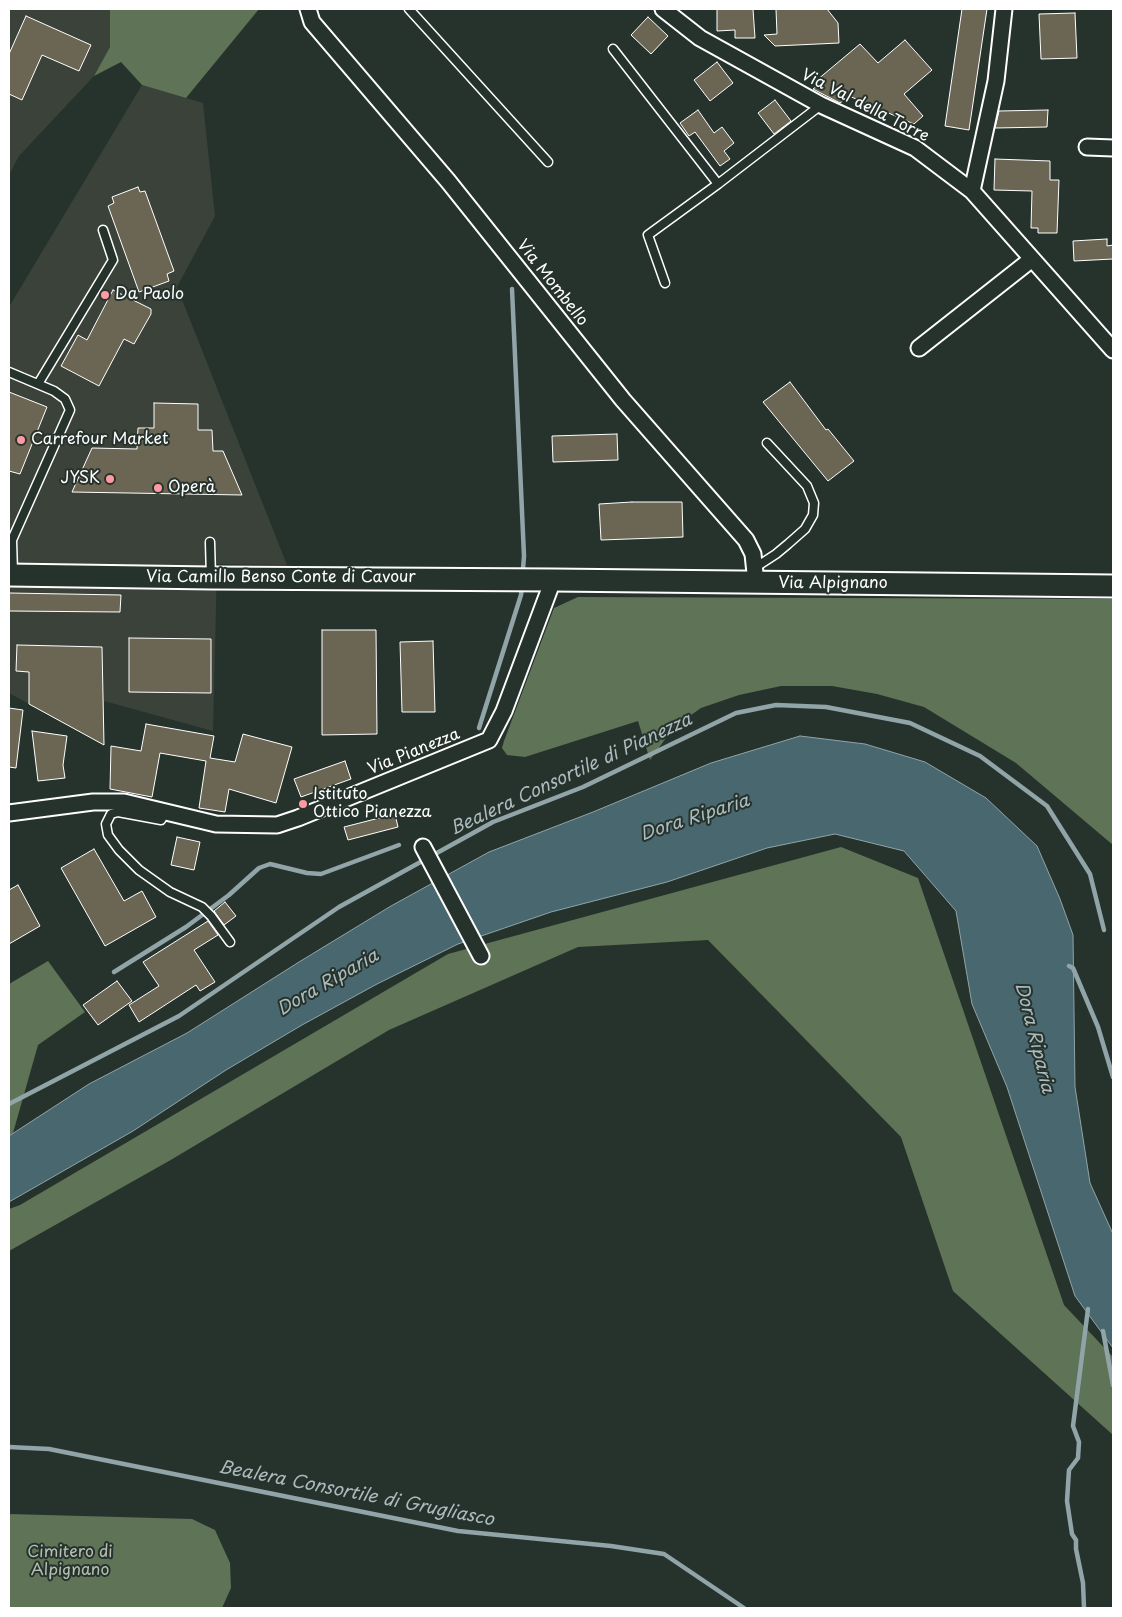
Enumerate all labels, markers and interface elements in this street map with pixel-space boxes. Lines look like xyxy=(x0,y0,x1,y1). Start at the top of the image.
street label: Via Val della Torre xyxy=(798,65,932,147)
street label: Via Mombello xyxy=(512,236,592,330)
place label: Da Paolo xyxy=(115,285,184,305)
marker: Da Paolo xyxy=(99,289,111,301)
place label: Carrefour Market xyxy=(31,430,168,450)
marker: Carrefour Market xyxy=(15,434,27,446)
place label: JYSK xyxy=(60,469,100,489)
marker: JYSK xyxy=(104,473,116,485)
place label: Operà xyxy=(168,478,216,498)
marker: Operà xyxy=(152,482,164,494)
street label: Via Camillo Benso Conte di Cavour xyxy=(146,568,416,588)
street label: Via Alpignano xyxy=(778,574,888,594)
water label: Bealera Consortile di Pianezza xyxy=(447,709,695,841)
street label: Via Pianezza xyxy=(365,725,463,779)
place label: Istituto Ottico Pianezza xyxy=(313,785,432,823)
water label: Dora Riparia xyxy=(638,790,752,846)
marker: Istituto Ottico Pianezza xyxy=(297,798,309,810)
water label: Dora Riparia xyxy=(274,945,382,1021)
water label: Dora Riparia xyxy=(1010,980,1058,1096)
water label: Bealera Consortile di Grugliasco xyxy=(216,1457,496,1531)
park label: Cimitero di Alpignano xyxy=(27,1543,113,1581)

